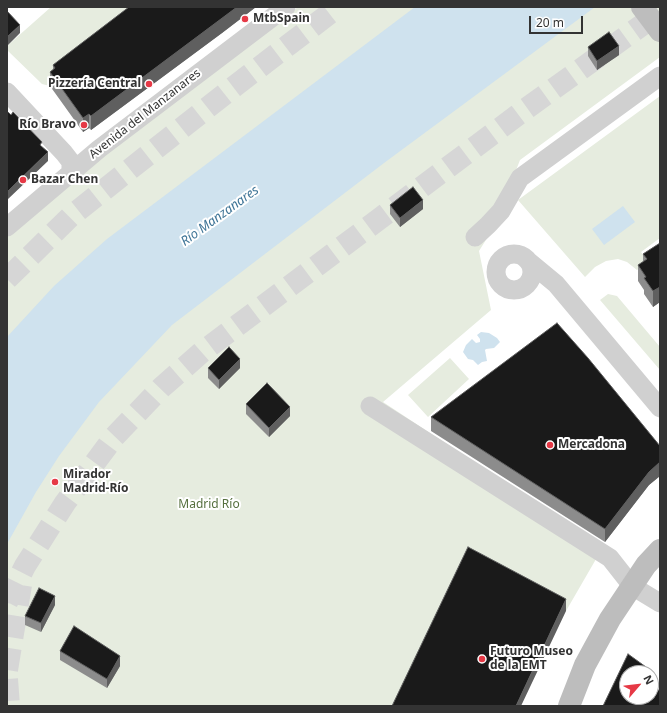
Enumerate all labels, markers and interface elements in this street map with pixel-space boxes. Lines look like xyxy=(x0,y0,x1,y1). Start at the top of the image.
scale bar xyxy=(531,8,585,34)
place label: MtbSpain xyxy=(253,12,310,26)
marker: MtbSpain xyxy=(240,14,250,24)
text: 20 m xyxy=(536,14,564,31)
street label: Avenida del Manzanares xyxy=(86,66,204,162)
place label: Pizzería Central xyxy=(48,77,141,91)
marker: Pizzería Central xyxy=(144,79,154,89)
place label: Río Bravo xyxy=(19,118,76,132)
marker: Río Bravo xyxy=(79,120,89,130)
place label: Bazar Chen xyxy=(31,173,98,187)
marker: Bazar Chen xyxy=(18,175,28,185)
water label: Río Manzanares xyxy=(178,183,262,249)
place label: Mercadona xyxy=(558,438,625,452)
marker: Mercadona xyxy=(545,440,555,450)
place label: Mirador Madrid-Río xyxy=(63,468,128,496)
marker: Mirador Madrid-Río xyxy=(50,477,60,487)
park label: Madrid Río xyxy=(178,498,240,512)
place label: Futuro Museo de la EMT xyxy=(490,645,573,673)
marker: Futuro Museo de la EMT xyxy=(477,654,487,664)
north arrow xyxy=(619,665,659,705)
text: N xyxy=(640,672,658,687)

